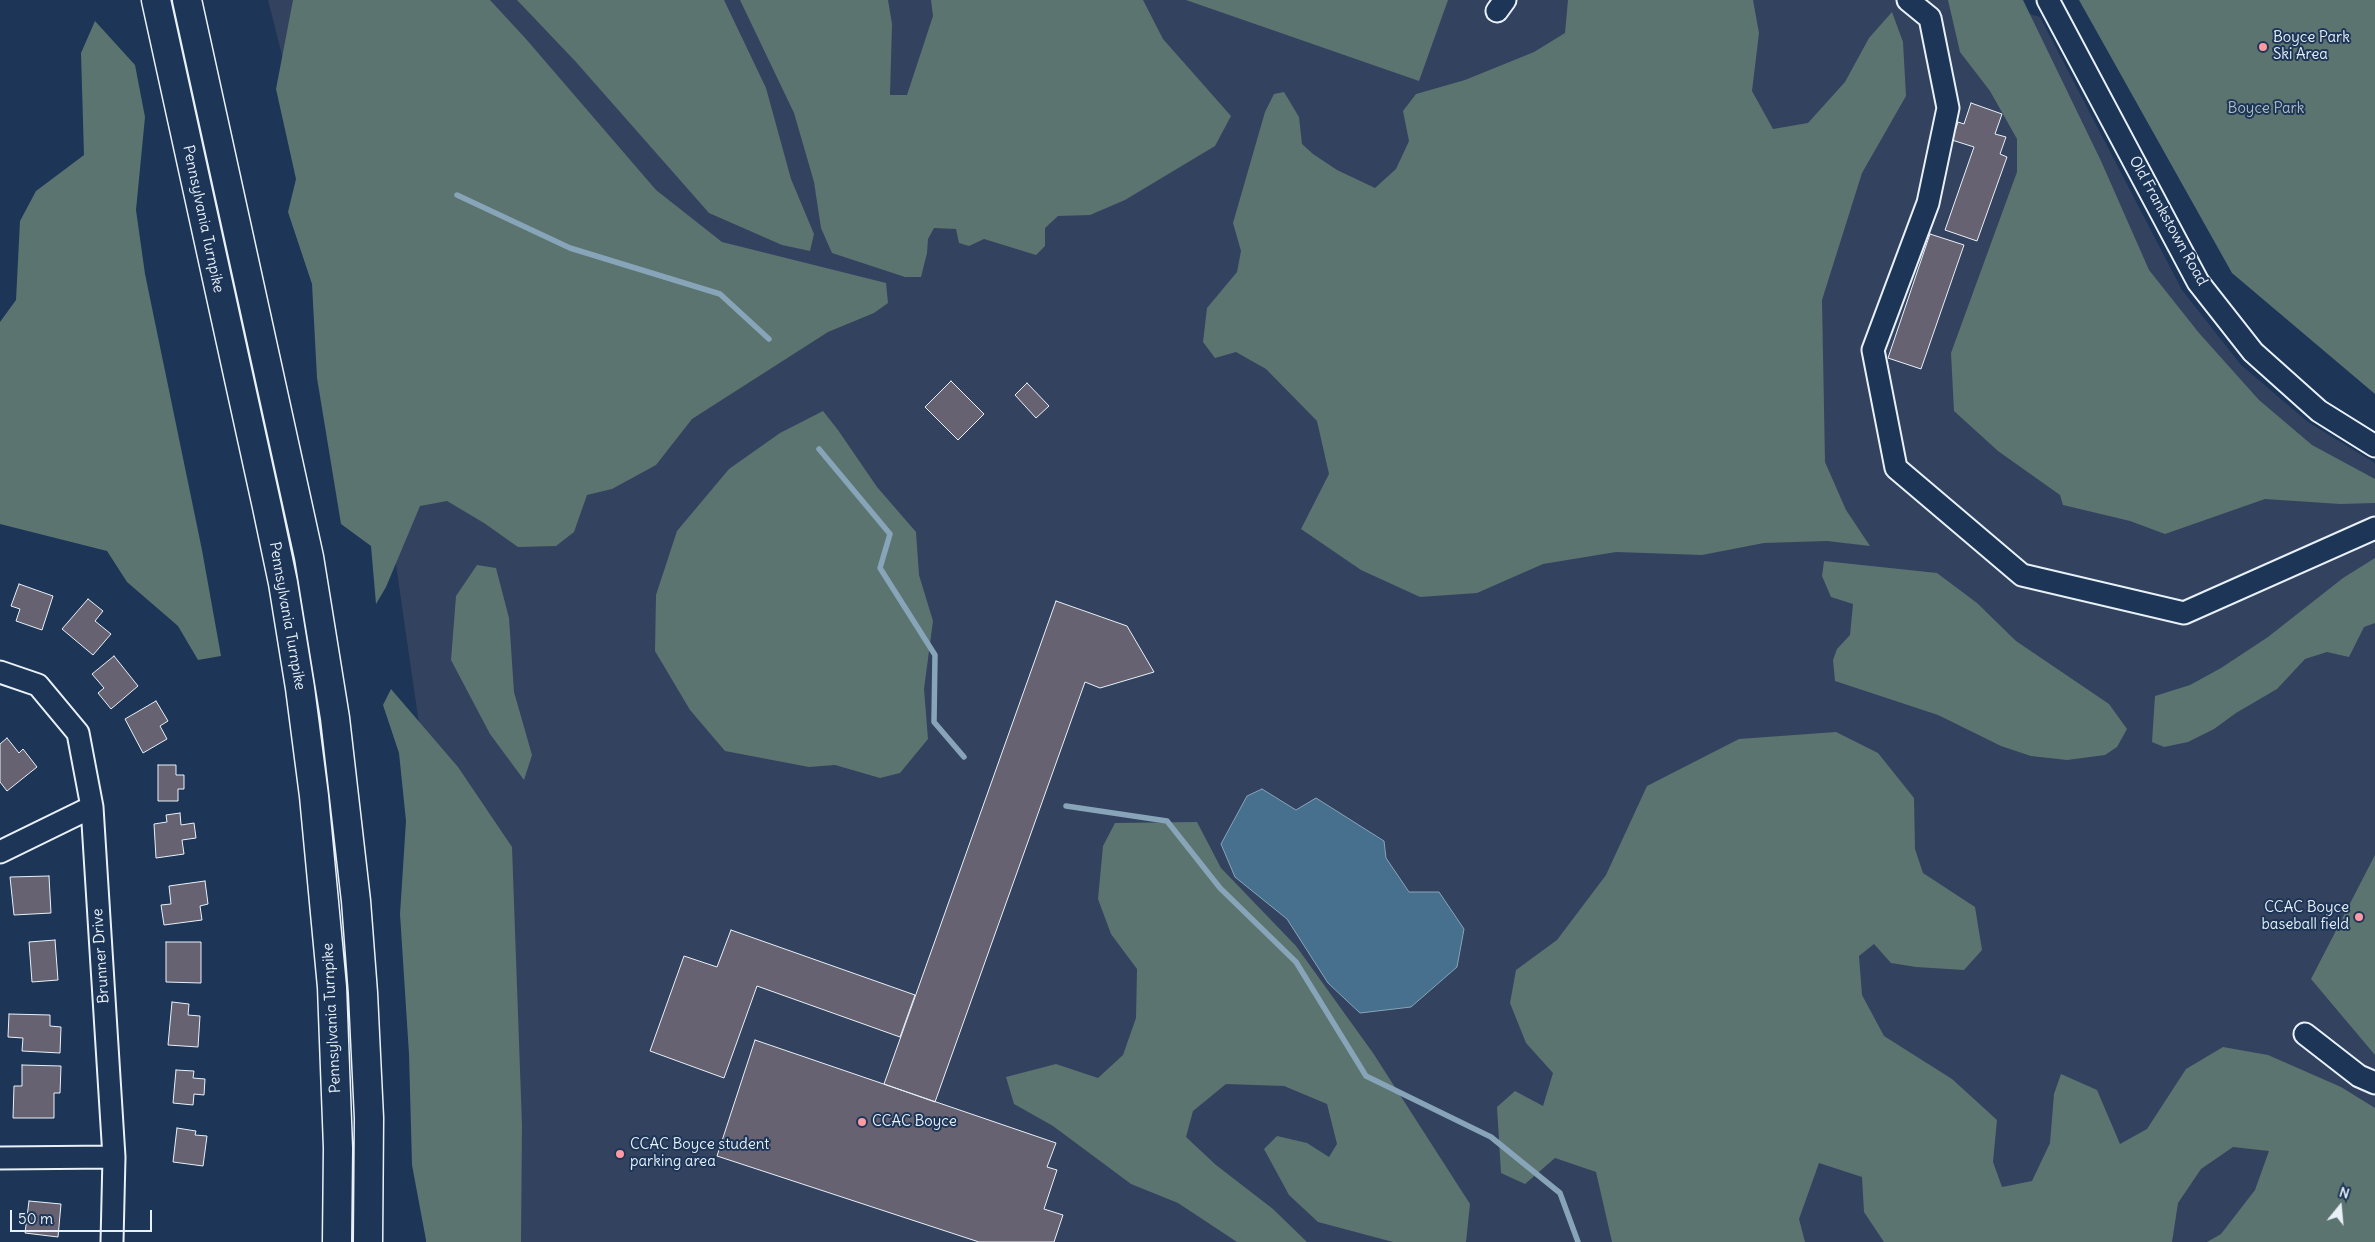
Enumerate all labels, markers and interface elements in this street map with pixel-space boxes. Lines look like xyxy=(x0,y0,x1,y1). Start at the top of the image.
place label: Boyce Park Ski Area xyxy=(2273,29,2350,64)
marker: Boyce Park Ski Area xyxy=(2257,41,2269,53)
park label: Boyce Park xyxy=(2228,100,2304,118)
street label: Pennsylvania Turnpike xyxy=(179,144,227,294)
street label: Old Frankstown Road xyxy=(2125,153,2211,289)
street label: Pennsylvania Turnpike xyxy=(265,540,309,692)
place label: CCAC Boyce baseball field xyxy=(2262,899,2349,934)
street label: Brunner Drive xyxy=(89,908,113,1004)
marker: CCAC Boyce baseball field xyxy=(2353,911,2365,923)
street label: Pennsylvania Turnpike xyxy=(319,942,345,1094)
place label: CCAC Boyce xyxy=(872,1113,957,1131)
marker: CCAC Boyce xyxy=(856,1116,868,1128)
place label: CCAC Boyce student parking area xyxy=(630,1136,769,1171)
marker: CCAC Boyce student parking area xyxy=(614,1148,626,1160)
north arrow xyxy=(2315,1182,2365,1232)
text: N xyxy=(2337,1183,2352,1203)
scale bar xyxy=(12,1200,155,1232)
text: 50 m xyxy=(18,1209,53,1228)

